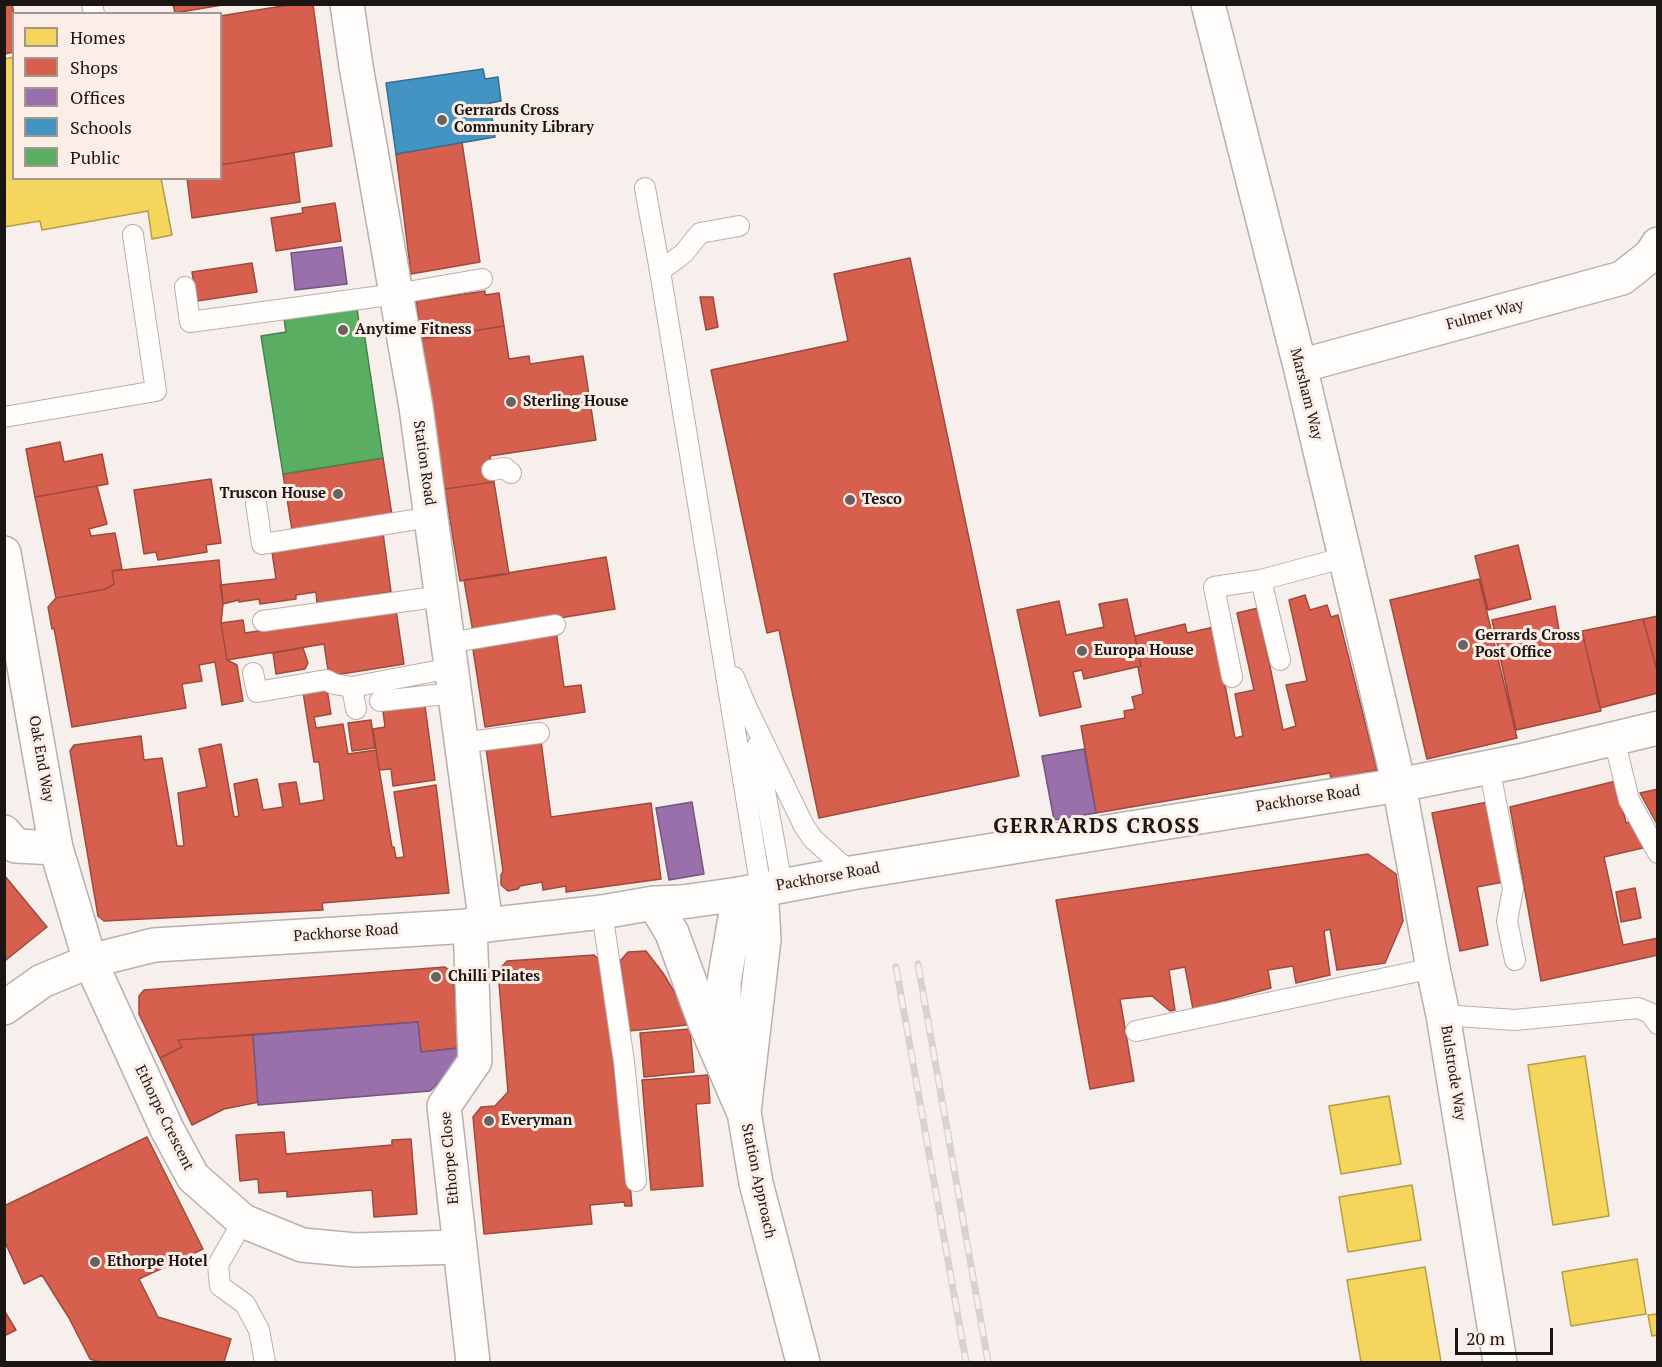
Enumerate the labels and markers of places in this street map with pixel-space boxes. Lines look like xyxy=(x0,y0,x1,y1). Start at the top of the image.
place label: Gerrards Cross Community Library xyxy=(454,102,594,137)
marker: Gerrards Cross Community Library xyxy=(435,113,449,127)
place label: Anytime Fitness xyxy=(355,321,471,339)
marker: Anytime Fitness xyxy=(336,323,350,337)
place label: Sterling House xyxy=(523,393,629,411)
marker: Sterling House xyxy=(504,395,518,409)
place label: Truscon House xyxy=(220,485,326,503)
marker: Truscon House xyxy=(331,487,345,501)
place label: Tesco xyxy=(862,491,902,509)
marker: Tesco xyxy=(843,493,857,507)
place label: Gerrards Cross Post Office xyxy=(1475,627,1580,662)
marker: Gerrards Cross Post Office xyxy=(1456,638,1470,652)
place label: Europa House xyxy=(1094,642,1194,660)
marker: Europa House xyxy=(1075,644,1089,658)
place label: Chilli Pilates xyxy=(448,968,540,986)
marker: Chilli Pilates xyxy=(429,970,443,984)
place label: Everyman xyxy=(501,1112,572,1130)
marker: Everyman xyxy=(482,1114,496,1128)
place label: Ethorpe Hotel xyxy=(107,1253,208,1271)
marker: Ethorpe Hotel xyxy=(88,1255,102,1269)

